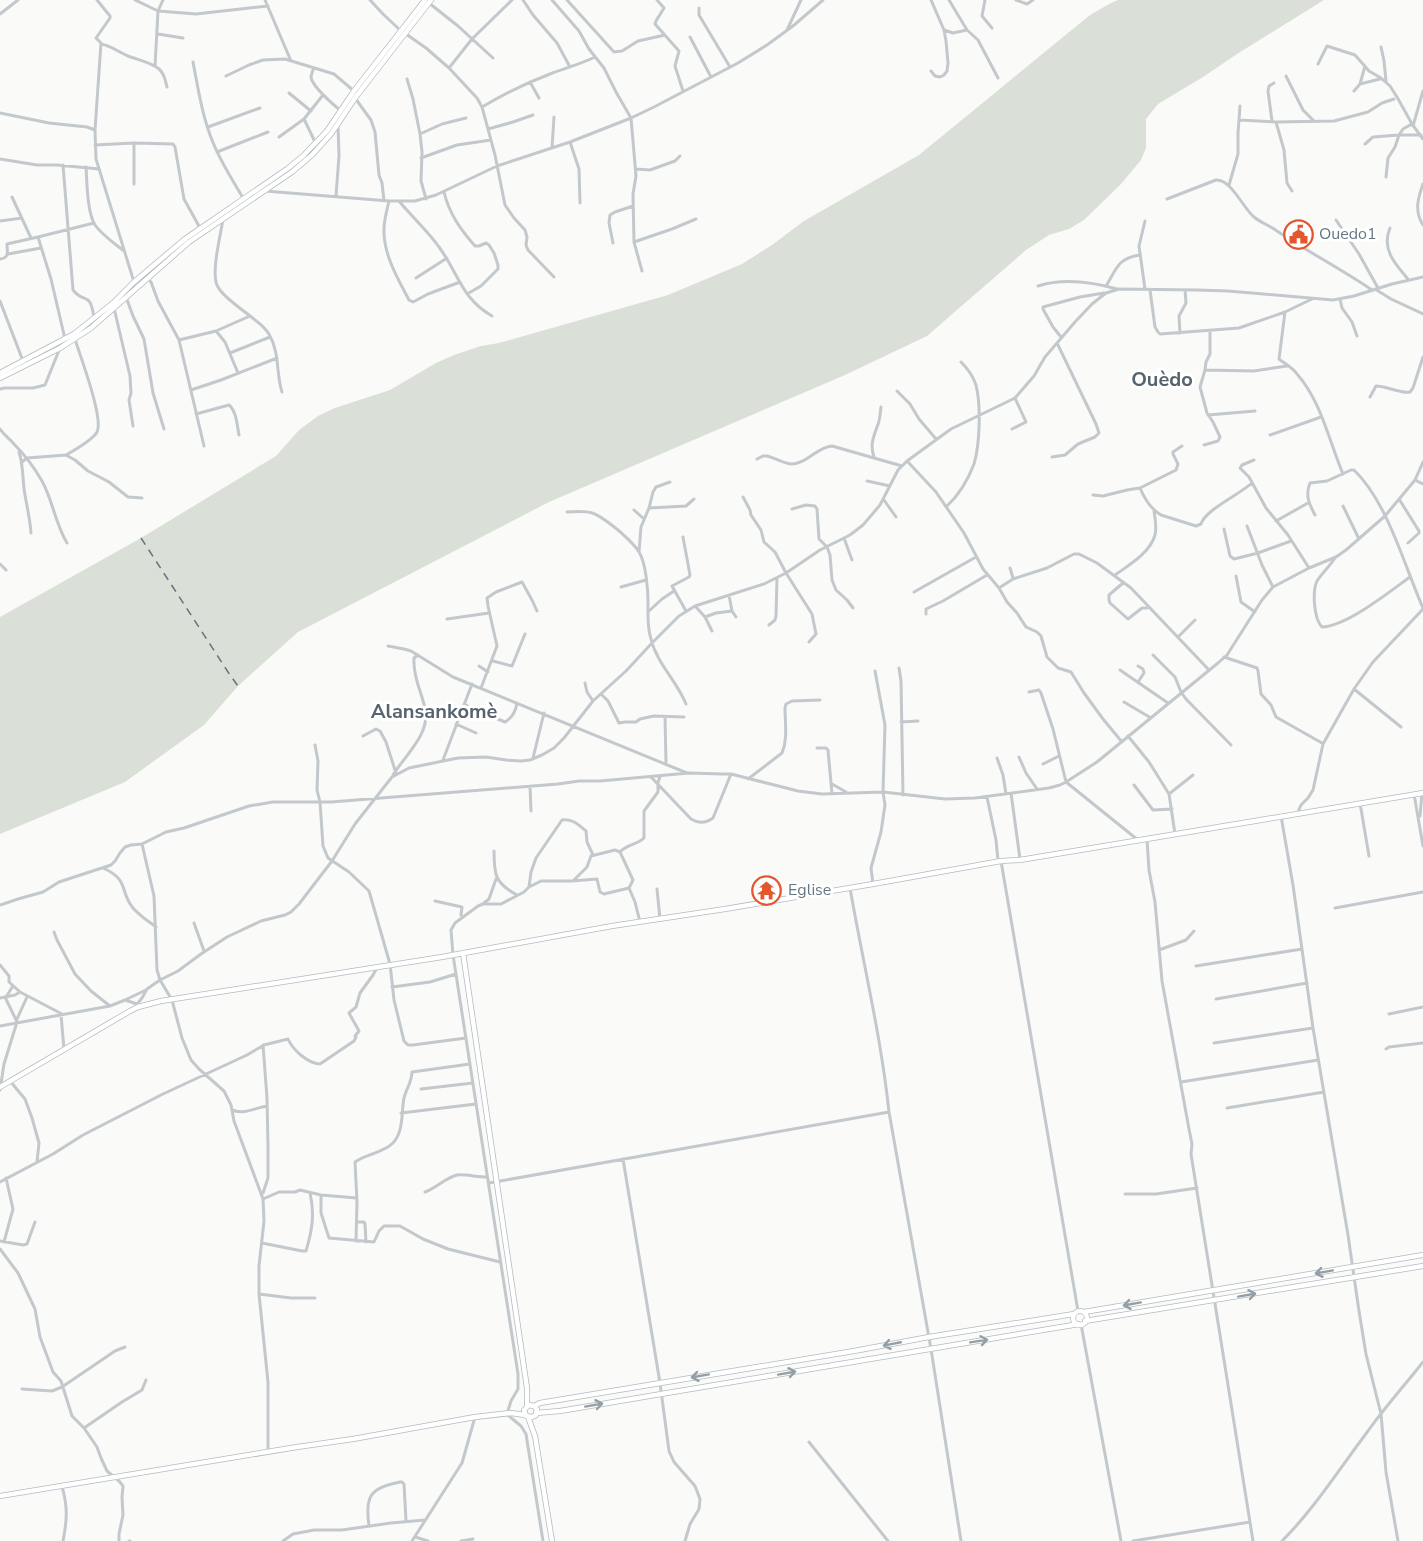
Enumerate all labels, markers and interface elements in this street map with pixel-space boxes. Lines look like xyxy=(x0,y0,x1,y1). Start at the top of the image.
public building icon: Ouedo1 xyxy=(1282,218,1314,250)
place label: Ouedo1 xyxy=(1319,223,1377,245)
district label: Ouèdo xyxy=(1131,366,1193,393)
district label: Alansankomè xyxy=(371,698,498,725)
temple icon: Eglise xyxy=(751,874,783,906)
place label: Eglise xyxy=(788,879,831,901)
one-way arrow xyxy=(1315,1267,1334,1278)
one-way arrow xyxy=(1236,1289,1256,1300)
one-way arrow xyxy=(1122,1299,1142,1310)
one-way arrow xyxy=(969,1335,988,1346)
one-way arrow xyxy=(883,1339,903,1350)
one-way arrow xyxy=(776,1367,796,1378)
one-way arrow xyxy=(691,1371,710,1382)
one-way arrow xyxy=(584,1400,604,1411)

